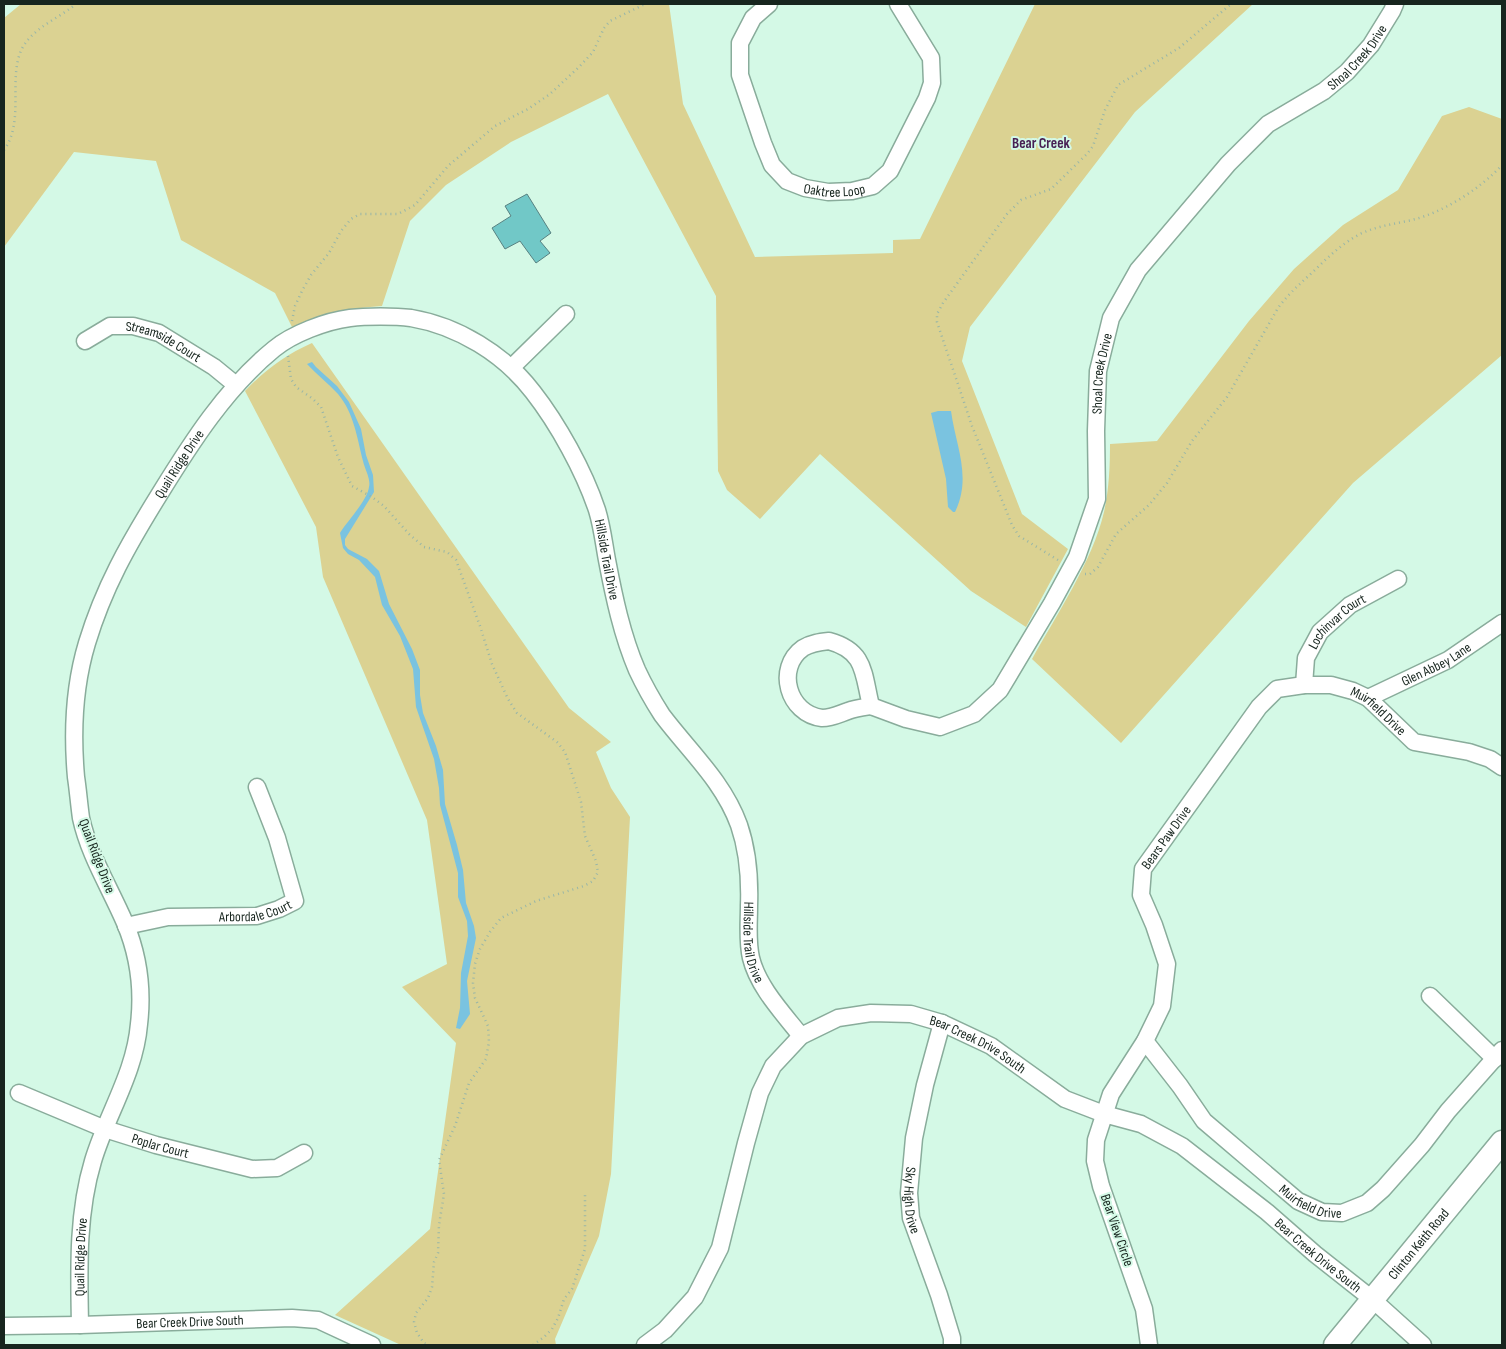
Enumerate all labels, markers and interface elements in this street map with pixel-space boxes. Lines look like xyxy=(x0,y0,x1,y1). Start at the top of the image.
street label: Shoal Creek Drive xyxy=(1324,21,1390,93)
district label: Bear Creek xyxy=(1012,134,1071,153)
street label: Oaktree Loop xyxy=(803,179,867,201)
street label: Streamside Court xyxy=(126,317,204,366)
street label: Shoal Creek Drive xyxy=(1088,331,1116,414)
street label: Quail Ridge Drive xyxy=(151,426,207,501)
street label: Hillside Trail Drive xyxy=(591,517,623,602)
street label: Lochinvar Court xyxy=(1304,590,1368,652)
street label: Glen Abbey Lane xyxy=(1398,638,1474,690)
street label: Muirfield Drive xyxy=(1348,683,1410,739)
street label: Bears Paw Drive xyxy=(1137,802,1194,872)
street label: Quail Ridge Drive xyxy=(75,816,119,896)
street label: Arbordale Court xyxy=(218,896,294,925)
street label: Hillside Trail Drive xyxy=(740,901,768,986)
street label: Bear Creek Drive South xyxy=(928,1011,1029,1077)
street label: Poplar Court xyxy=(130,1129,191,1161)
street label: Sky High Drive xyxy=(901,1166,924,1236)
street label: Muirfield Drive xyxy=(1276,1180,1342,1221)
street label: Bear View Circle xyxy=(1097,1192,1137,1268)
street label: Clinton Keith Road xyxy=(1384,1205,1452,1283)
street label: Bear Creek Drive South xyxy=(1271,1214,1365,1296)
street label: Quail Ridge Drive xyxy=(71,1217,90,1296)
street label: Bear Creek Drive South xyxy=(136,1311,244,1332)

